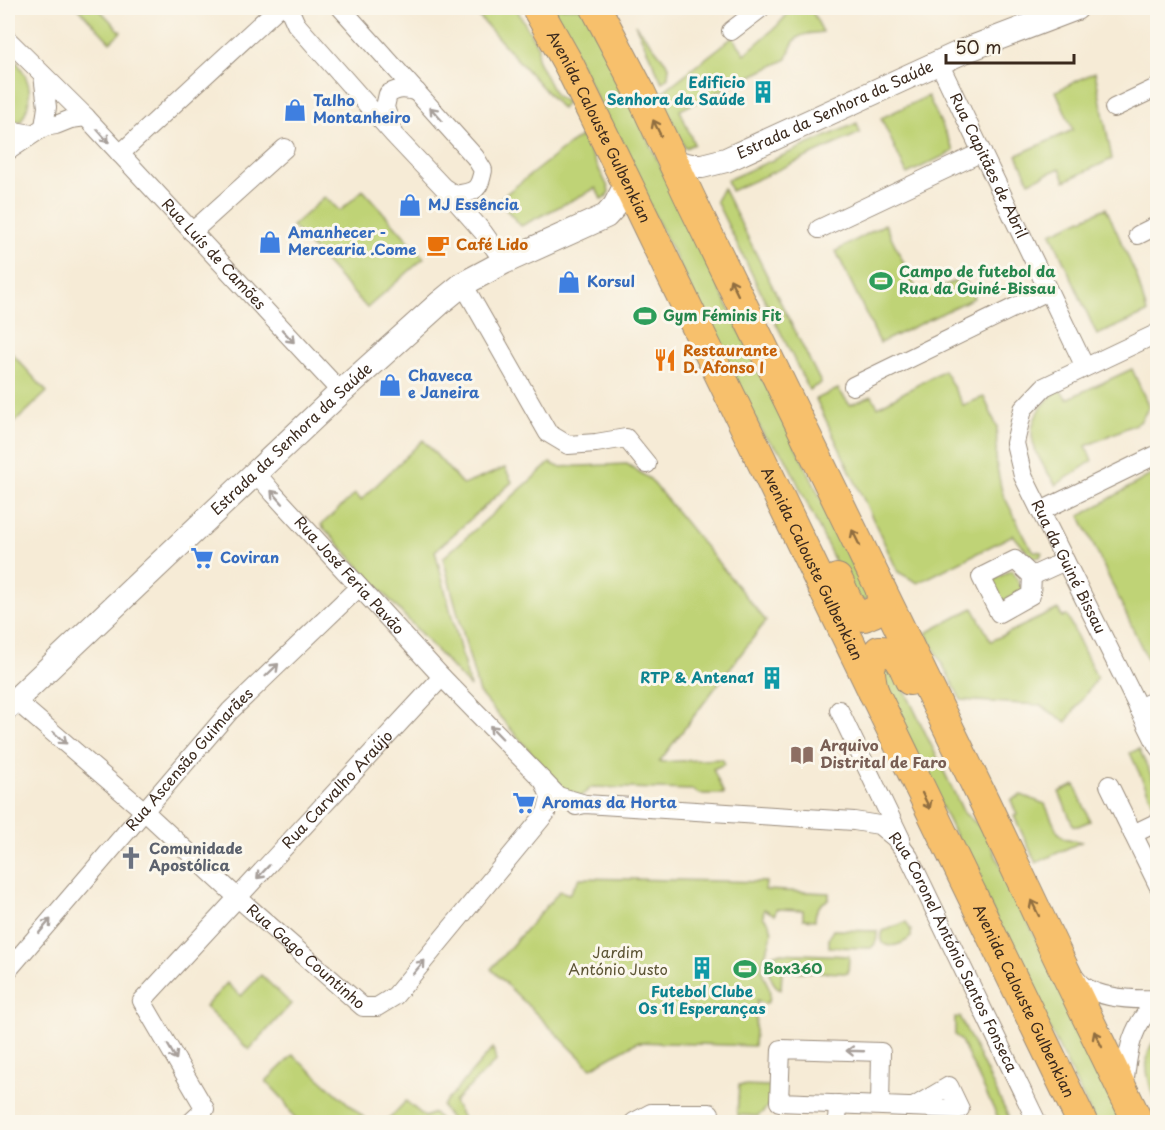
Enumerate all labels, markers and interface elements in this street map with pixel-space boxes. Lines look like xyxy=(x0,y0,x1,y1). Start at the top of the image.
street label: Avenida Calouste Gulbenkian xyxy=(542,26,658,226)
scale bar xyxy=(946,27,1074,65)
text: 50 m xyxy=(955,33,1002,60)
street label: Estrada da Senhora da Saúde xyxy=(732,54,936,164)
place label: Edificio Senhora da Saúde xyxy=(607,70,745,110)
building icon: Edificio Senhora da Saúde xyxy=(750,79,776,105)
place label: Talho Montanheiro xyxy=(313,88,411,128)
street label: Rua Capitães de Abril xyxy=(945,89,1034,242)
shop icon: Talho Montanheiro xyxy=(282,97,308,123)
one-way arrow xyxy=(429,106,443,121)
one-way arrow xyxy=(651,119,662,137)
one-way arrow xyxy=(96,128,110,143)
shop icon: MJ Essência xyxy=(397,192,423,218)
place label: MJ Essência xyxy=(428,192,520,215)
street label: Rua Luís de Camões xyxy=(157,193,272,314)
place label: Amanhecer - Mercearia .Come xyxy=(288,220,416,260)
shop icon: Amanhecer - Mercearia .Come xyxy=(257,229,283,255)
cafe icon: Café Lido xyxy=(425,232,451,258)
place label: Café Lido xyxy=(456,232,528,255)
place label: Campo de futebol da Rua da Guiné-Bissau xyxy=(899,259,1056,299)
sports icon: Campo de futebol da Rua da Guiné-Bissau xyxy=(868,268,894,294)
shop icon: Korsul xyxy=(556,269,582,295)
place label: Korsul xyxy=(587,269,635,292)
one-way arrow xyxy=(727,278,739,296)
sports icon: Gym Féminis Fit xyxy=(632,303,658,329)
place label: Gym Féminis Fit xyxy=(663,303,782,326)
one-way arrow xyxy=(281,328,295,343)
place label: Restaurante D. Afonso I xyxy=(683,338,777,378)
restaurant icon: Restaurante D. Afonso I xyxy=(652,347,678,373)
street label: Estrada da Senhora da Saúde xyxy=(205,357,376,520)
place label: Chaveca e Janeira xyxy=(408,363,480,403)
shop icon: Chaveca e Janeira xyxy=(377,372,403,398)
street label: Avenida Calouste Gulbenkian xyxy=(756,463,870,664)
one-way arrow xyxy=(270,490,284,505)
street label: Rua da Guiné Bissau xyxy=(1027,495,1113,637)
street label: Rua José Feria Pavão xyxy=(290,510,410,639)
one-way arrow xyxy=(849,529,861,547)
supermarket icon: Coviran xyxy=(189,545,215,571)
place label: Coviran xyxy=(220,545,279,568)
one-way arrow xyxy=(265,663,280,677)
place label: RTP & Antena1 xyxy=(640,665,754,688)
building icon: RTP & Antena1 xyxy=(759,665,785,691)
street label: Rua Ascensão Guimarães xyxy=(119,682,258,835)
street label: Rua Carvalho Araújo xyxy=(276,724,397,853)
one-way arrow xyxy=(489,725,504,740)
one-way arrow xyxy=(52,731,67,745)
place label: Arquivo Distrital de Faro xyxy=(819,733,947,773)
library icon: Arquivo Distrital de Faro xyxy=(789,742,815,768)
supermarket icon: Aromas da Horta xyxy=(511,790,537,816)
place label: Aromas da Horta xyxy=(542,790,677,813)
one-way arrow xyxy=(921,792,933,810)
street label: Rua Coronel António Santos Fonseca xyxy=(884,826,1024,1076)
place label: Comunidade Apostólica xyxy=(149,836,243,876)
church icon: Comunidade Apostólica xyxy=(118,845,144,871)
one-way arrow xyxy=(256,864,270,879)
street label: Rua Gago Countinho xyxy=(242,898,371,1014)
street label: Avenida Calouste Gulbenkian xyxy=(968,900,1081,1101)
one-way arrow xyxy=(1028,900,1040,918)
one-way arrow xyxy=(39,918,52,934)
park label: Jardim António Justo xyxy=(568,940,668,980)
building icon: Futebol Clube Os 11 Esperanças xyxy=(689,955,715,981)
sports icon: Box360 xyxy=(732,956,758,982)
place label: Box360 xyxy=(763,956,822,979)
one-way arrow xyxy=(413,959,426,975)
place label: Futebol Clube Os 11 Esperanças xyxy=(638,979,766,1019)
one-way arrow xyxy=(1091,1030,1103,1048)
one-way arrow xyxy=(166,1043,178,1060)
one-way arrow xyxy=(846,1046,866,1057)

